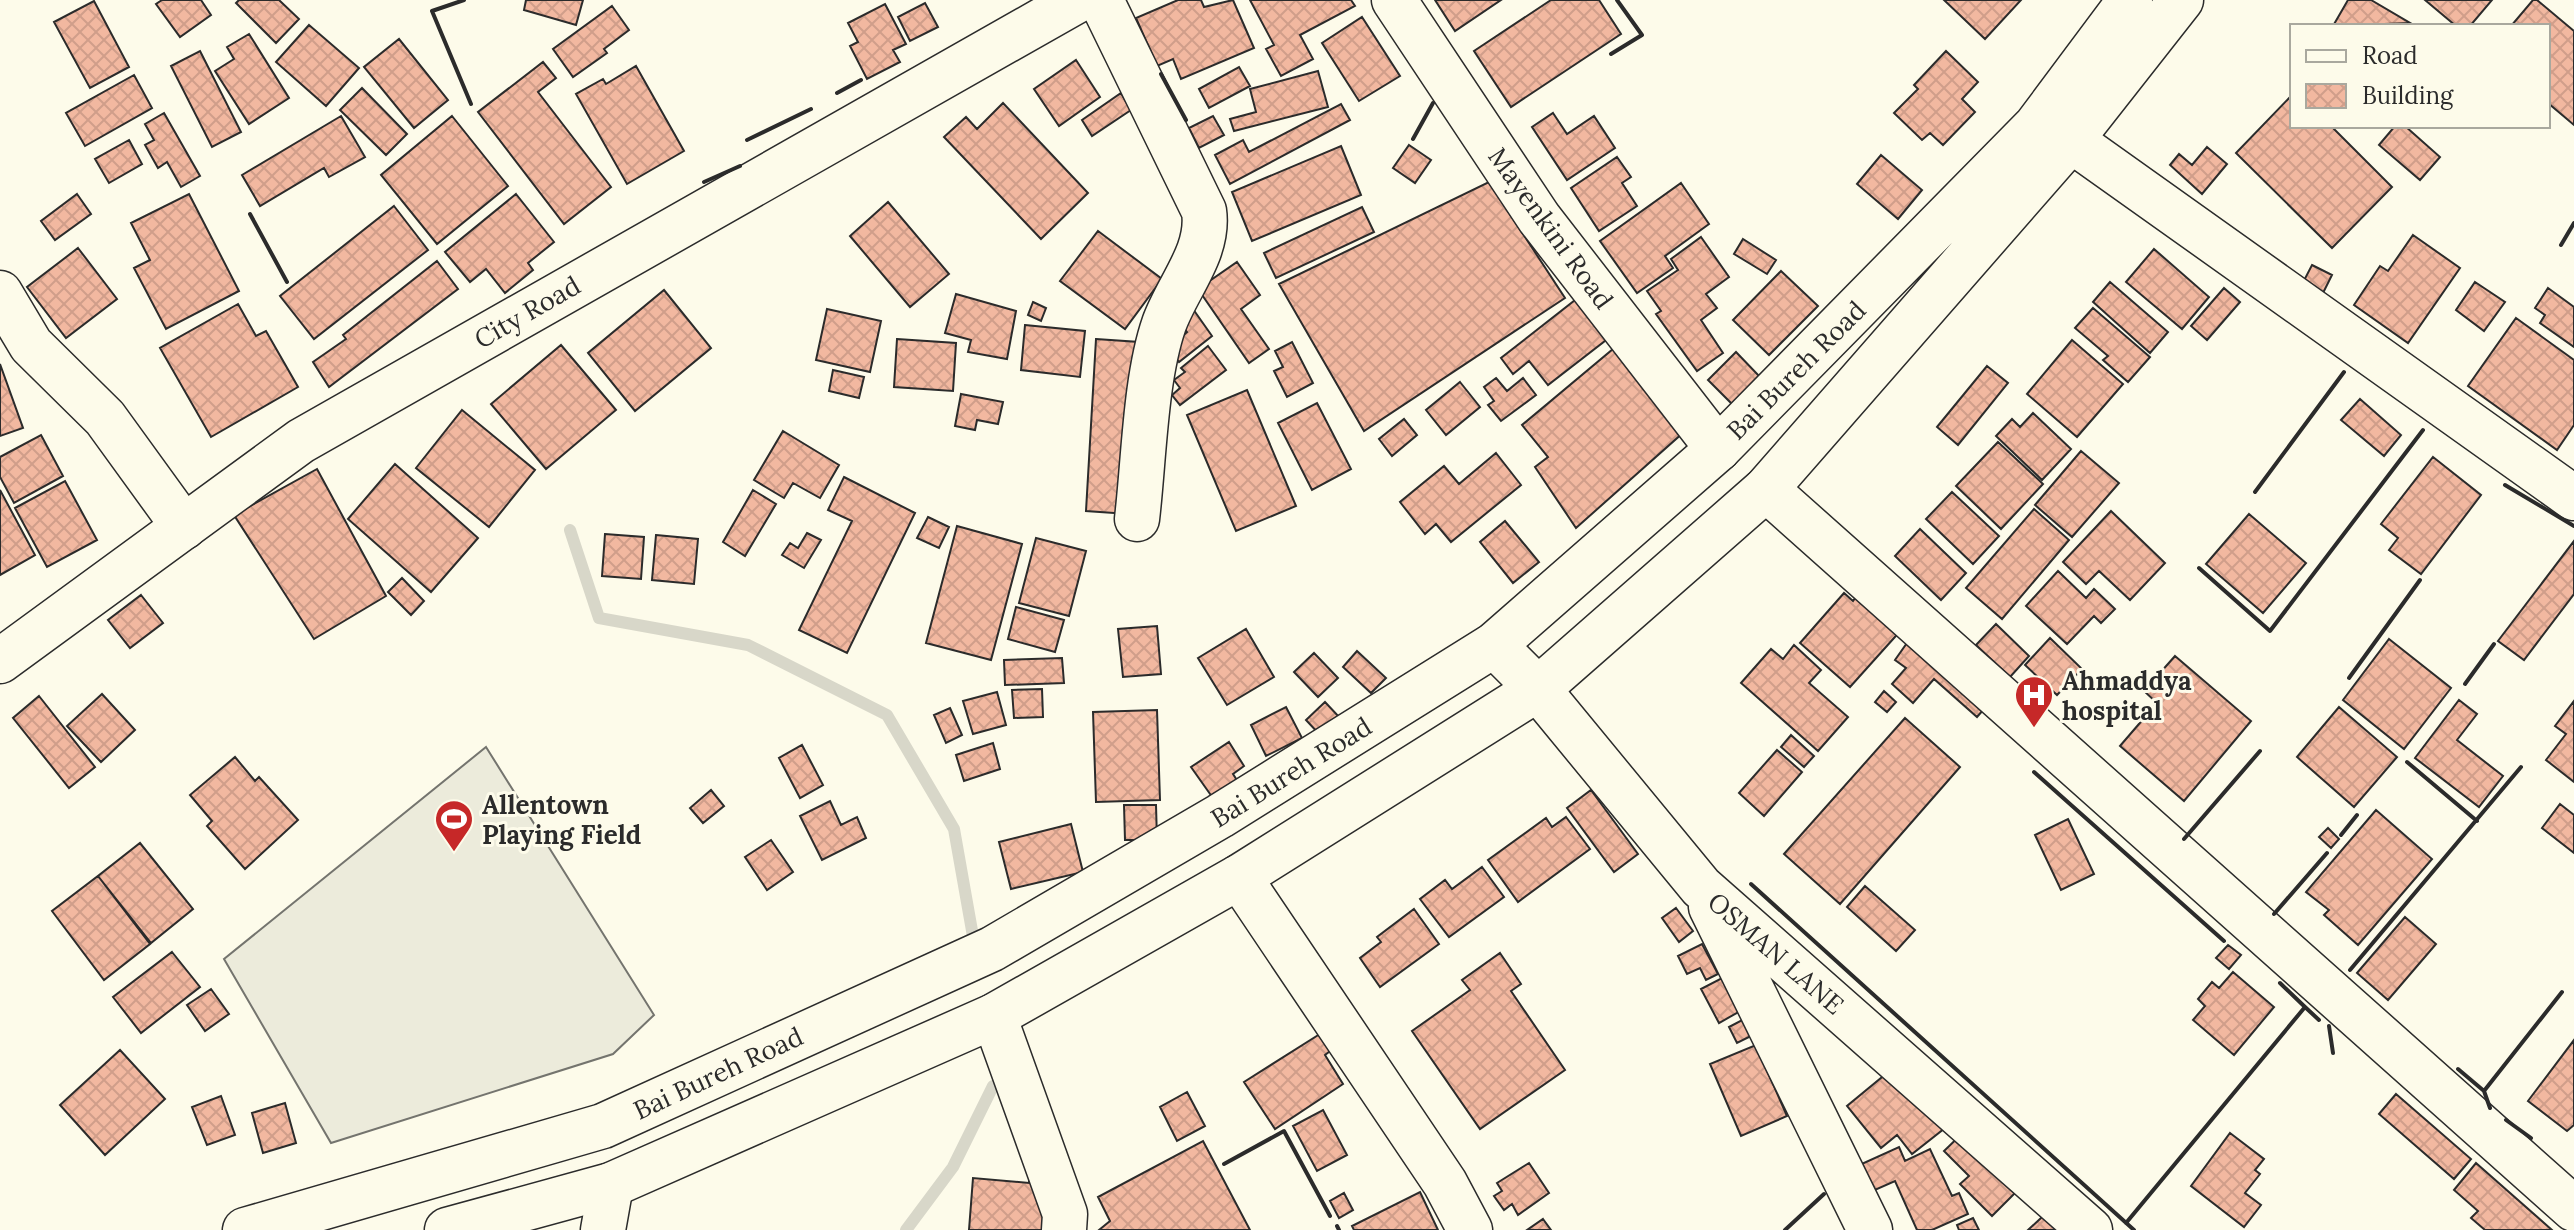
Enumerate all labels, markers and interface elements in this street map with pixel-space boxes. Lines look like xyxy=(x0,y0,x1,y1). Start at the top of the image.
legend xyxy=(2290,24,2550,128)
text: Road xyxy=(2362,40,2418,71)
text: Building xyxy=(2362,80,2454,111)
street label: Mayenkini Road xyxy=(1481,141,1621,315)
street label: City Road xyxy=(468,268,586,356)
street label: Bai Bureh Road xyxy=(1720,294,1872,446)
place label: Ahmaddya hospital xyxy=(2062,664,2192,727)
hospital icon: Ahmaddya hospital xyxy=(2013,674,2055,729)
street label: Bai Bureh Road xyxy=(1205,709,1377,835)
place label: Allentown Playing Field xyxy=(482,788,641,851)
sports icon: Allentown Playing Field xyxy=(433,798,475,853)
street label: OSMAN LANE xyxy=(1701,885,1851,1021)
street label: Bai Bureh Road xyxy=(628,1019,808,1127)

